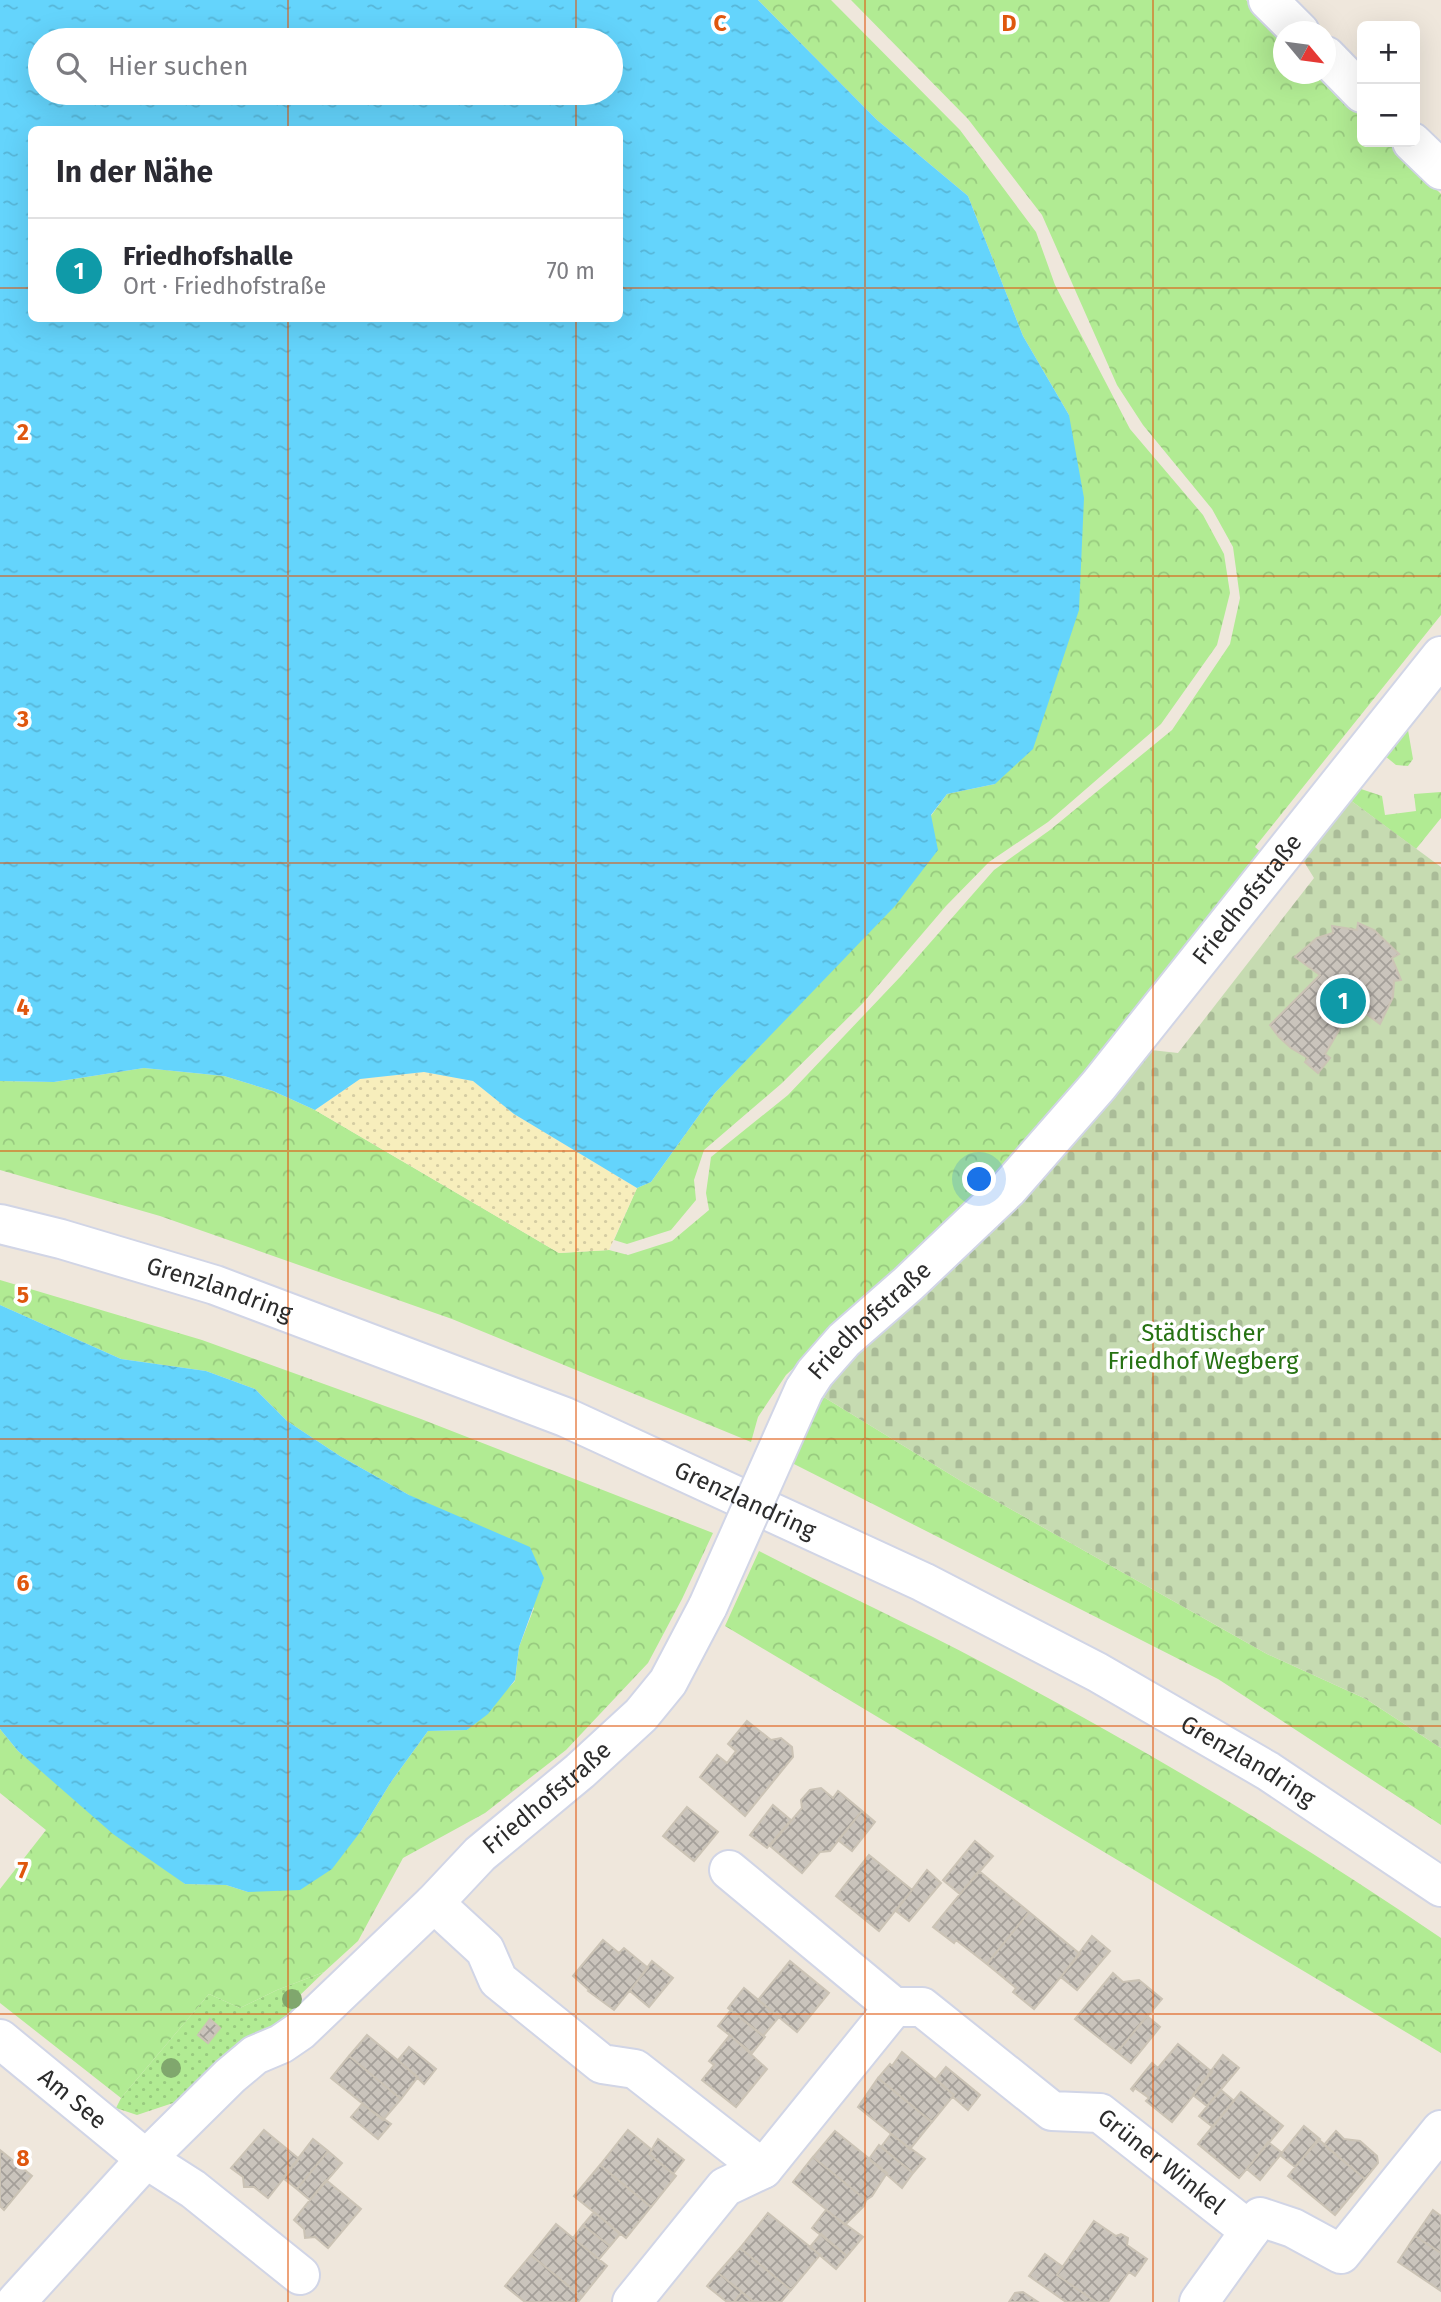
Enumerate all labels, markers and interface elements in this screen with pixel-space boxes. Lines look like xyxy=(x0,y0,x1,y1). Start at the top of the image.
text: C xyxy=(713,9,727,37)
text: D xyxy=(1002,9,1017,37)
north arrow xyxy=(1273,21,1336,84)
map controls xyxy=(1357,21,1420,147)
button: + xyxy=(1357,21,1420,84)
search box xyxy=(28,28,623,105)
icon: search xyxy=(52,48,90,86)
text: Hier suchen xyxy=(108,51,248,82)
button: − xyxy=(1357,84,1420,147)
text: In der Nähe xyxy=(56,154,213,190)
text: Friedhofshalle xyxy=(123,241,293,272)
text: 1 xyxy=(74,257,84,285)
text: 70 m xyxy=(546,257,595,285)
text: Ort · Friedhofstraße xyxy=(123,272,326,300)
text: 2 xyxy=(17,418,29,446)
text: 3 xyxy=(16,705,29,733)
street label: Friedhofstraße xyxy=(1187,828,1308,970)
pin: 1 xyxy=(1320,975,1366,1027)
text: 4 xyxy=(17,993,30,1021)
your location xyxy=(962,1162,996,1196)
street label: Grenzlandring xyxy=(143,1251,297,1327)
street label: Friedhofstraße xyxy=(802,1256,937,1385)
text: 5 xyxy=(17,1281,29,1309)
park label: Städtischer Friedhof Wegberg xyxy=(1108,1319,1299,1375)
street label: Grenzlandring xyxy=(670,1455,821,1545)
text: 6 xyxy=(17,1569,30,1597)
street label: Grenzlandring xyxy=(1176,1710,1321,1813)
street label: Friedhofstraße xyxy=(477,1736,617,1860)
text: 7 xyxy=(18,1856,29,1884)
street label: Am See xyxy=(33,2062,112,2135)
street label: Grüner Winkel xyxy=(1092,2103,1231,2220)
text: 8 xyxy=(16,2144,30,2172)

